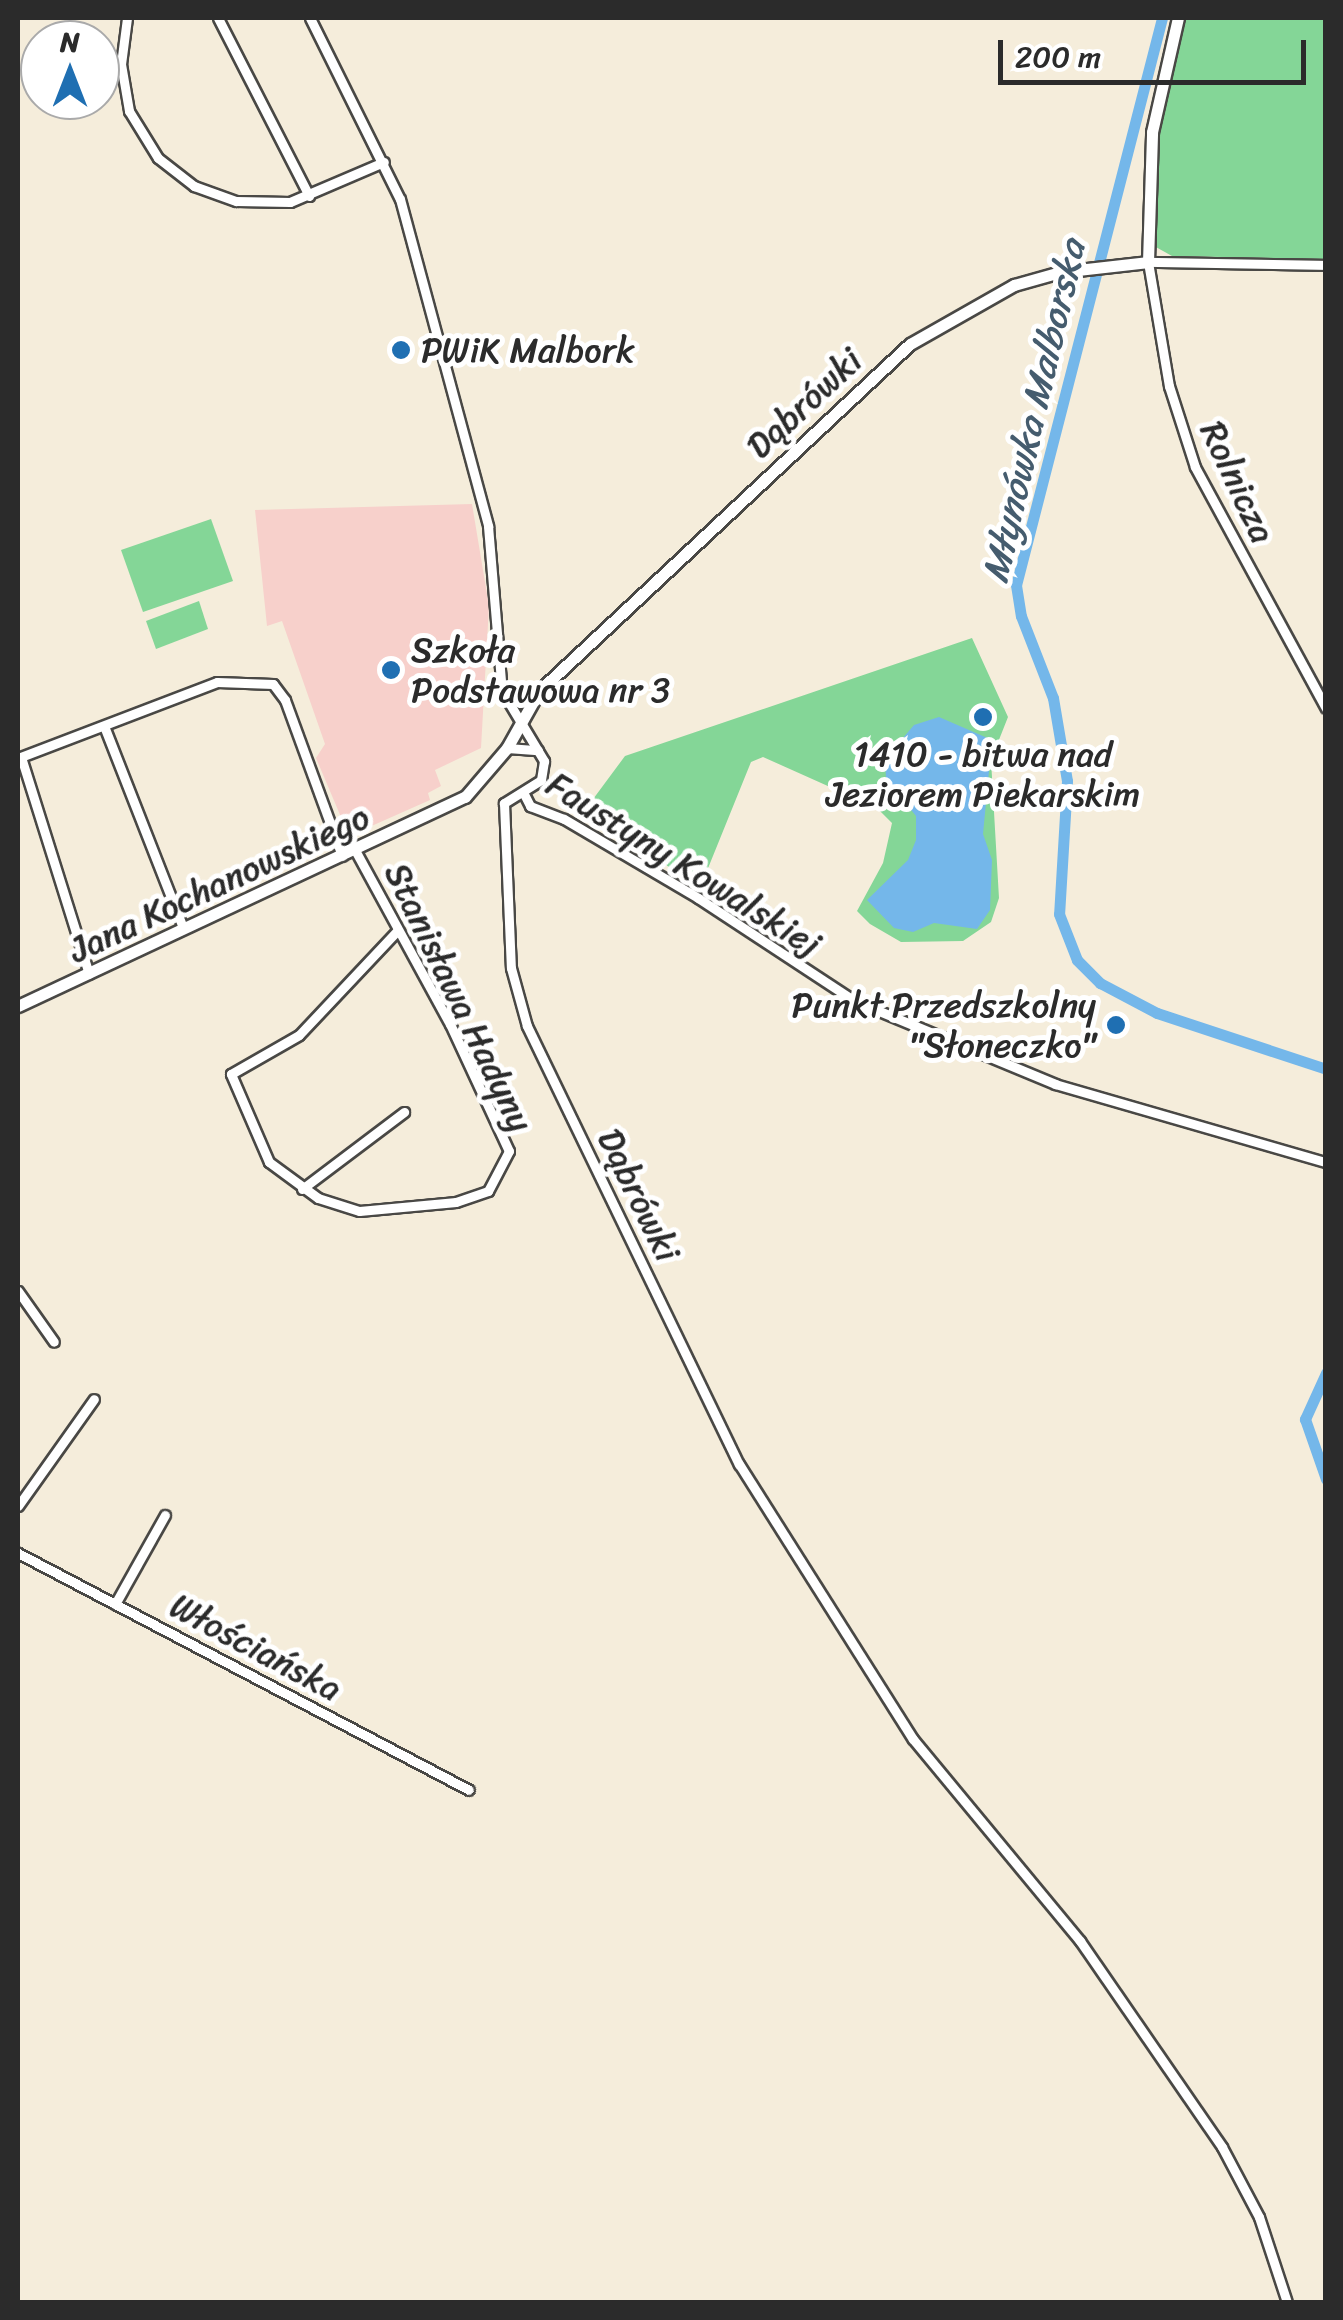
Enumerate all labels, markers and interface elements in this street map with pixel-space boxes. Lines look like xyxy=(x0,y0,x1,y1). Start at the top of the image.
text: N xyxy=(60,17,80,66)
north arrow xyxy=(20,20,120,120)
scale bar xyxy=(1003,20,1310,82)
text: 200 m xyxy=(1015,30,1101,84)
water label: Młynówka Malborska xyxy=(972,235,1096,587)
place label: PWiK Malbork xyxy=(421,329,635,371)
marker: PWiK Malbork xyxy=(390,339,412,361)
street label: Dąbrówki xyxy=(738,339,870,467)
street label: Rolnicza xyxy=(1192,415,1284,549)
place label: Szkoła Podstawowa nr 3 xyxy=(411,629,670,711)
marker: Szkoła Podstawowa nr 3 xyxy=(380,659,402,681)
marker: 1410 - bitwa nad Jeziorem Piekarskim xyxy=(972,706,994,728)
place label: 1410 - bitwa nad Jeziorem Piekarskim xyxy=(825,733,1141,815)
street label: Faustyny Kowalskiej xyxy=(540,763,828,965)
street label: Jana Kochanowskiego xyxy=(61,794,377,972)
street label: Stanisława Hadyny xyxy=(376,856,542,1138)
place label: Punkt Przedszkolny "Słoneczko" xyxy=(791,984,1096,1066)
marker: Punkt Przedszkolny "Słoneczko" xyxy=(1105,1014,1127,1036)
street label: Dąbrówki xyxy=(589,1122,689,1268)
street label: Włościańska xyxy=(163,1584,349,1710)

